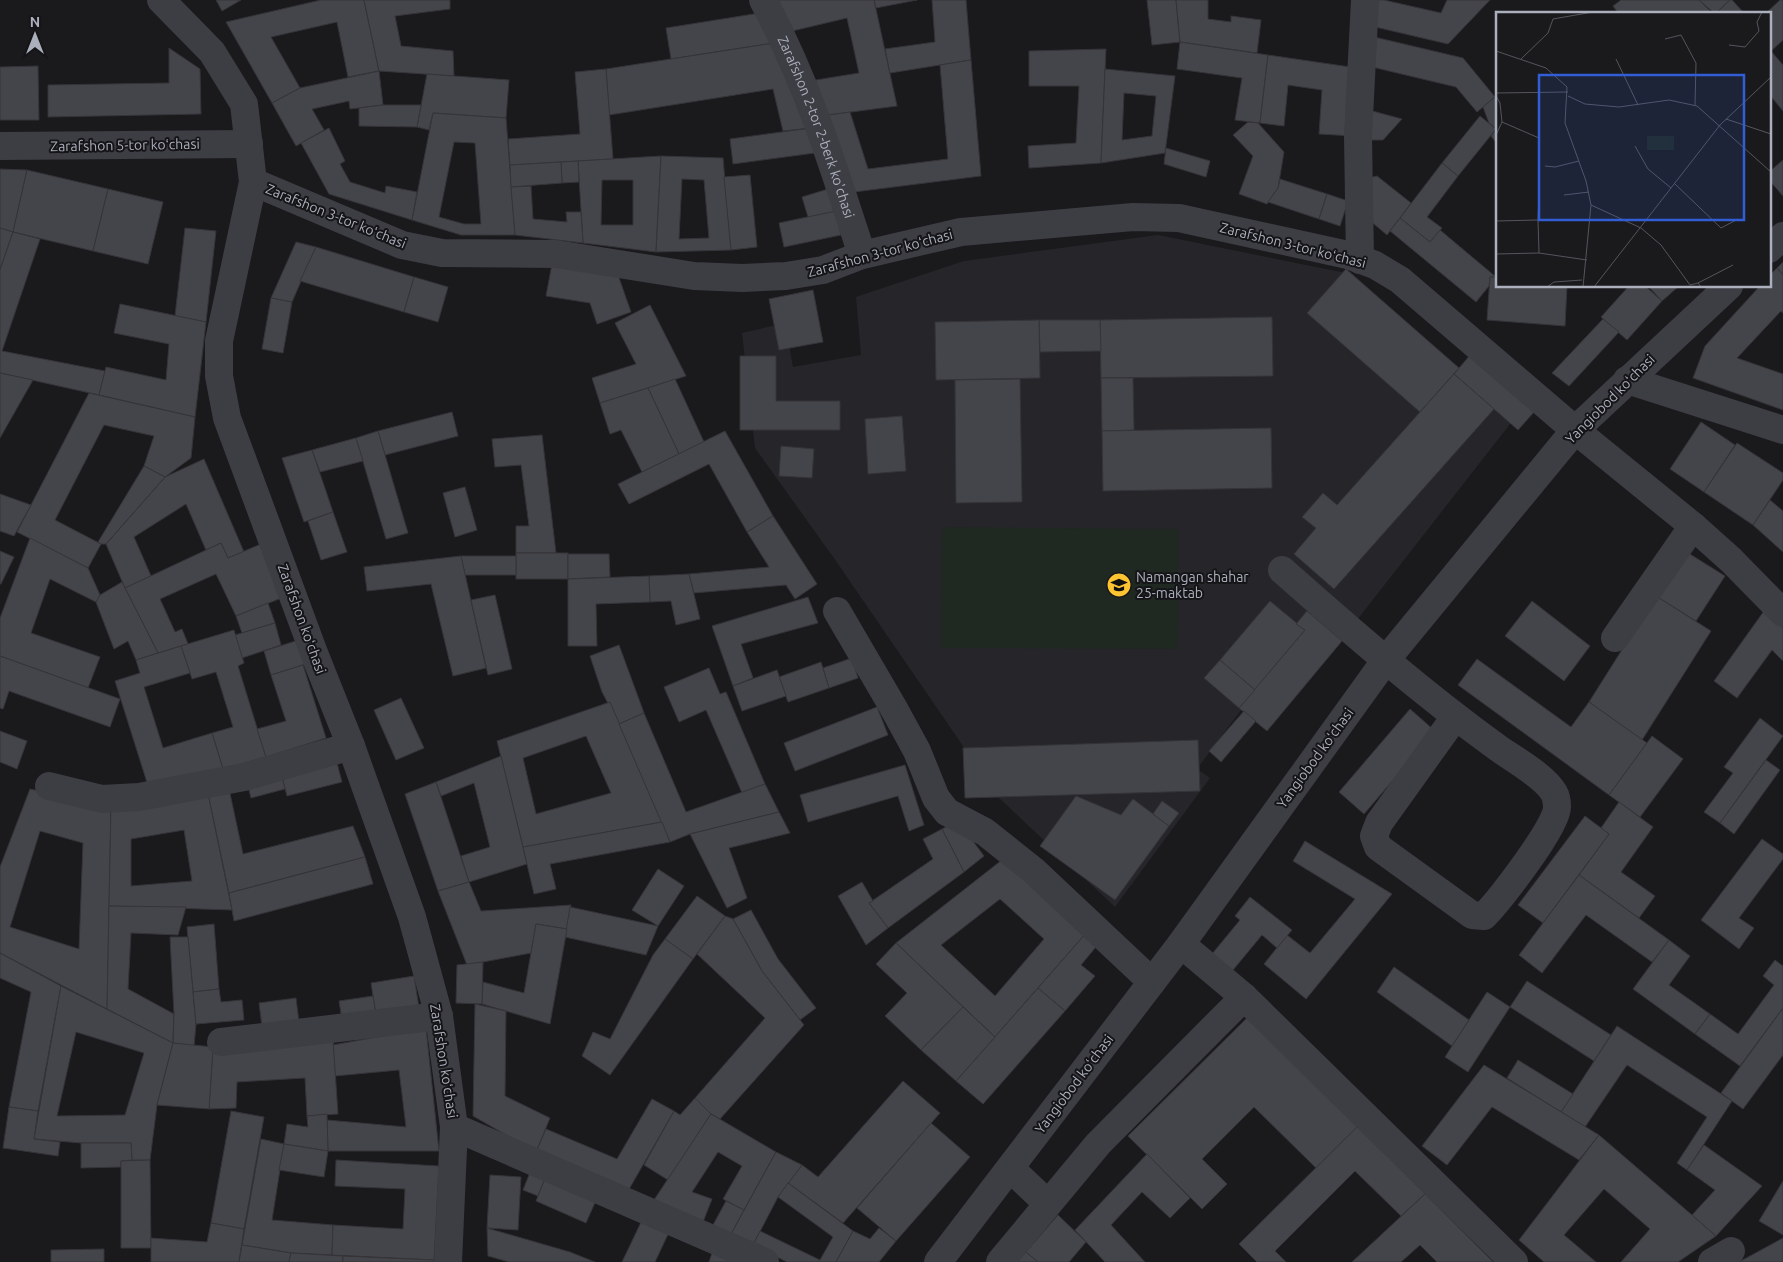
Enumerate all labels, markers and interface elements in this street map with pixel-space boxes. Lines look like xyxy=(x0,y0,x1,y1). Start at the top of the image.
north arrow xyxy=(10,10,60,60)
inset map xyxy=(1496,12,1770,288)
text: N xyxy=(30,14,40,30)
street label: Zarafshon 2-tor 2-berk ko'chasi xyxy=(774,33,858,220)
street label: Zarafshon 5-tor koʻchasi xyxy=(50,136,200,154)
street label: Zarafshon 3-tor koʻchasi xyxy=(264,181,408,251)
street label: Zarafshon 3-tor koʻchasi xyxy=(1218,219,1368,271)
street label: Zarafshon 3-tor koʻchasi xyxy=(806,226,954,280)
street label: Yangiobod koʻchasi xyxy=(1562,351,1658,447)
street label: Zarafshon koʻchasi xyxy=(275,562,329,676)
place label: Namangan shahar 25-maktab xyxy=(1136,569,1249,601)
school or university icon: Namangan shahar 25-maktab xyxy=(1106,572,1132,598)
street label: Yangiobod koʻchasi xyxy=(1273,705,1357,811)
street label: Zarafshon koʻchasi xyxy=(427,1003,461,1119)
street label: Yangiobod koʻchasi xyxy=(1032,1031,1116,1137)

